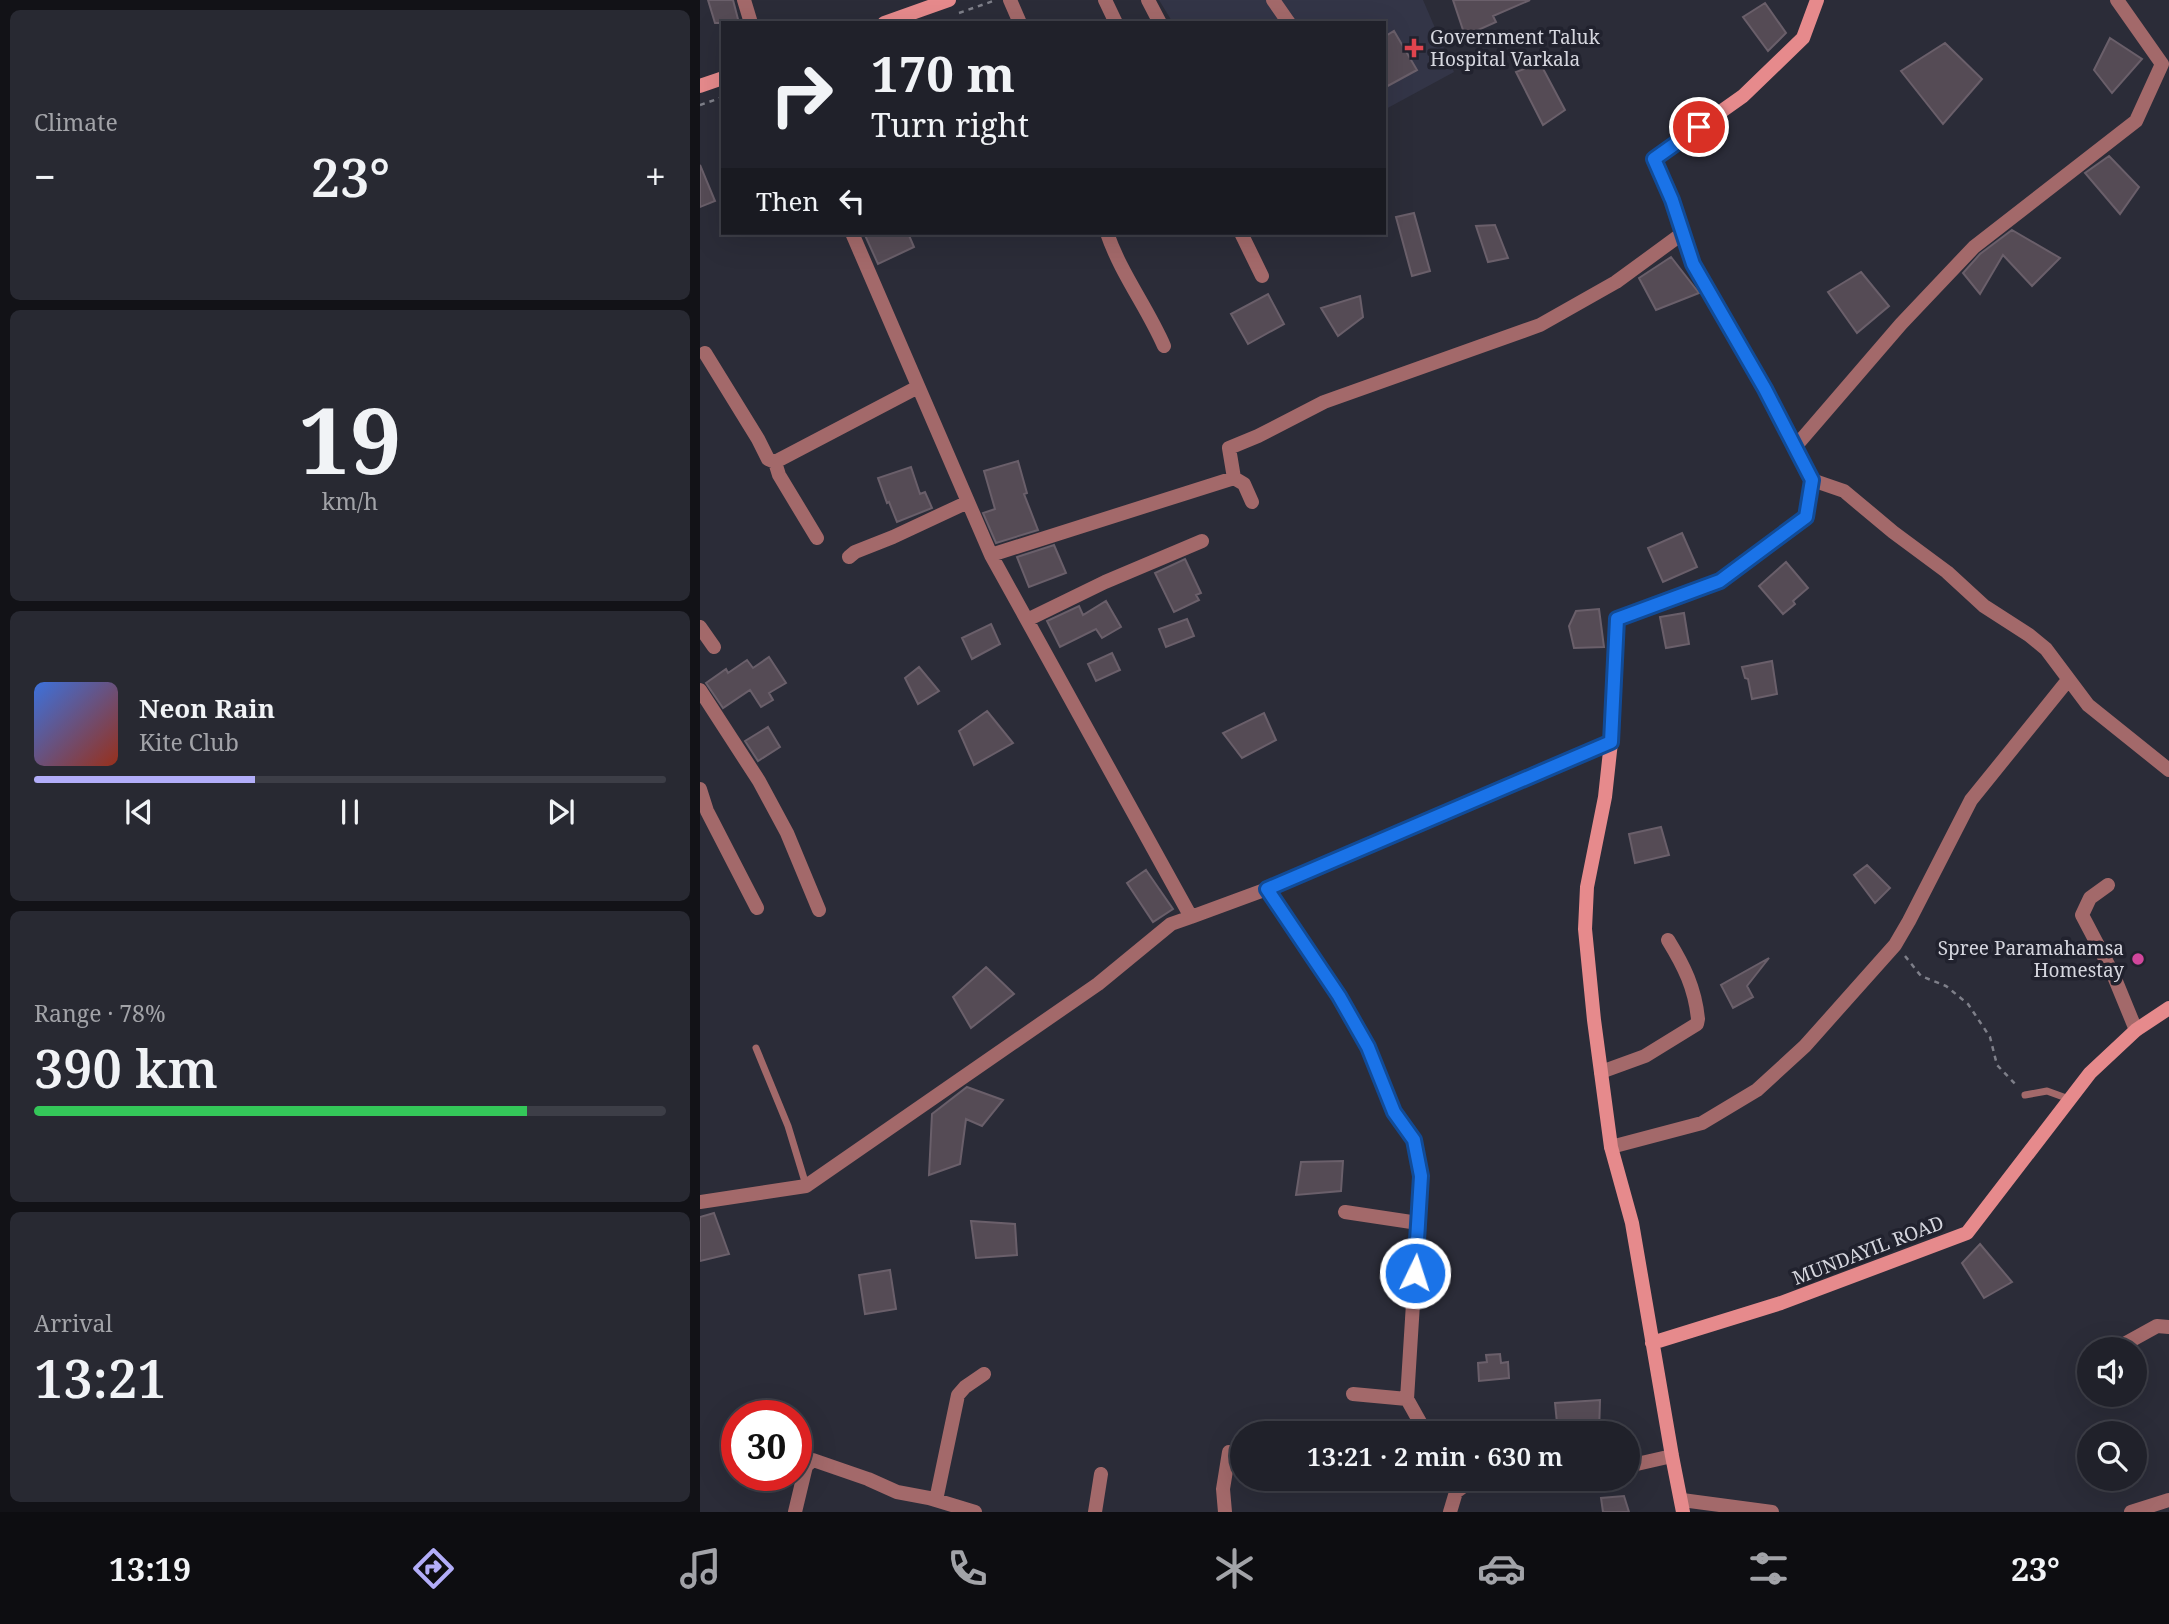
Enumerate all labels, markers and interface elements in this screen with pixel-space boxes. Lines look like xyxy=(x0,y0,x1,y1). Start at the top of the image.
place label: Government Taluk Hospital Varkala xyxy=(1430,24,1601,72)
marker: Government Taluk Hospital Varkala xyxy=(1404,38,1424,58)
text: 170 m xyxy=(871,40,1015,106)
icon: right xyxy=(756,49,847,140)
pin xyxy=(1669,97,1729,157)
text: Turn right xyxy=(871,103,1029,146)
text: Climate xyxy=(34,106,118,138)
icon: arrive xyxy=(1680,108,1718,146)
text: 23° xyxy=(311,141,390,212)
text: − xyxy=(34,150,56,202)
text: + xyxy=(645,150,666,202)
icon: left xyxy=(833,182,871,220)
text: Then xyxy=(756,183,819,219)
text: 19 xyxy=(299,377,401,501)
text: km/h xyxy=(322,485,378,517)
text: Neon Rain xyxy=(139,690,275,726)
text: Kite Club xyxy=(139,726,239,758)
icon: previous xyxy=(120,793,158,831)
icon: pause xyxy=(331,793,369,831)
icon: next xyxy=(542,793,580,831)
place label: Spree Paramahamsa Homestay xyxy=(1938,935,2124,983)
marker: Spree Paramahamsa Homestay xyxy=(2130,951,2146,967)
text: Range · 78% xyxy=(34,997,166,1029)
text: 390 km xyxy=(34,1032,218,1103)
street label: MUNDAYIL ROAD xyxy=(1789,1209,1947,1291)
position arrow xyxy=(1378,1236,1452,1310)
text: Arrival xyxy=(34,1307,113,1339)
map controls xyxy=(2077,1337,2147,1491)
button: sound xyxy=(2077,1337,2147,1407)
text: 13:21 xyxy=(34,1342,167,1413)
speed limit sign: 30 xyxy=(721,1400,812,1491)
button: search xyxy=(2077,1421,2147,1491)
text: 13:21 · 2 min · 630 m xyxy=(1307,1438,1563,1474)
icon: directions xyxy=(409,1544,458,1593)
icon: music xyxy=(676,1544,725,1593)
icon: phone xyxy=(943,1544,992,1593)
icon: climate xyxy=(1210,1544,1259,1593)
icon: car xyxy=(1477,1544,1526,1593)
icon: filters xyxy=(1744,1544,1793,1593)
text: 13:19 xyxy=(109,1547,191,1590)
text: 23° xyxy=(2011,1547,2060,1590)

